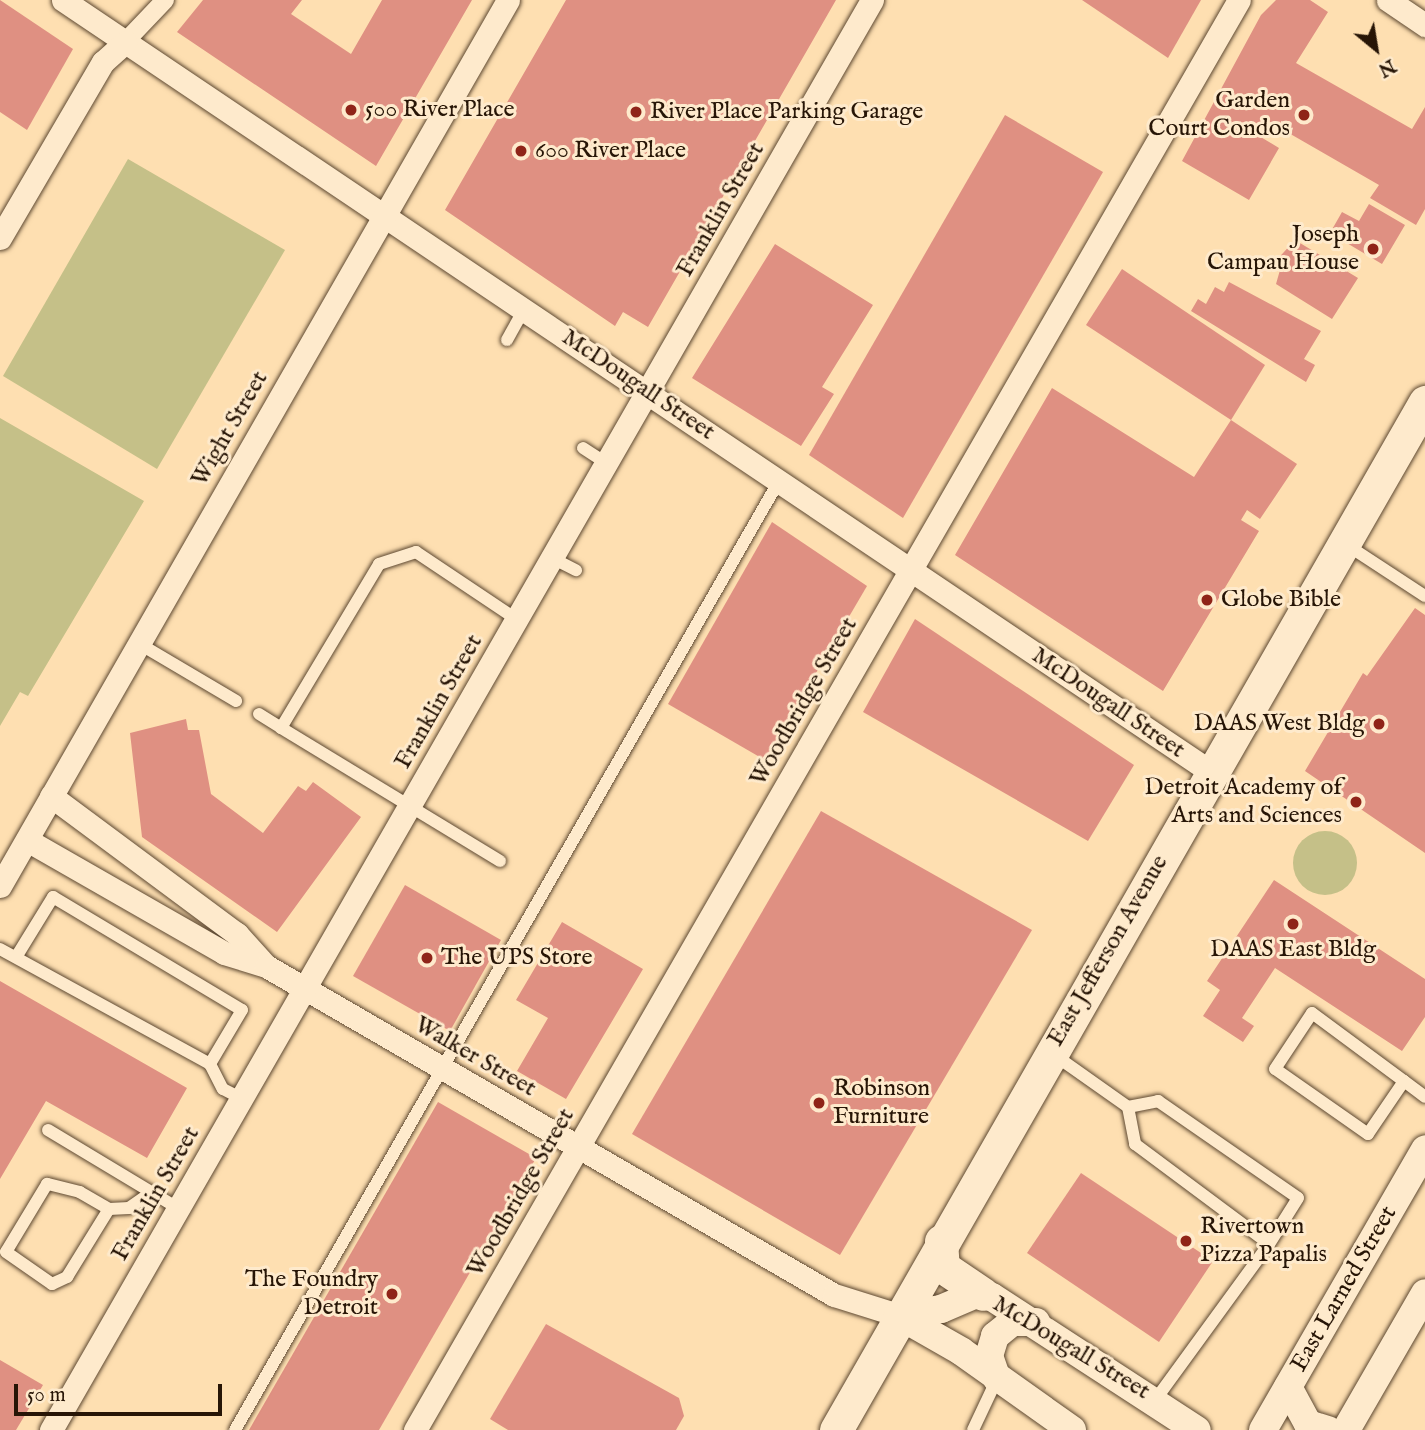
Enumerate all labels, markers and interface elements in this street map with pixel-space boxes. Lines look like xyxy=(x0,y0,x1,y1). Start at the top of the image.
north arrow xyxy=(1341,14,1411,84)
text: N xyxy=(1373,53,1400,82)
place label: Garden Court Condos xyxy=(1148,87,1290,143)
place label: 500 River Place xyxy=(365,96,515,124)
place label: River Place Parking Garage xyxy=(650,98,923,126)
marker: 500 River Place xyxy=(343,102,359,118)
marker: River Place Parking Garage xyxy=(628,104,644,120)
marker: Garden Court Condos xyxy=(1296,107,1312,123)
place label: 600 River Place xyxy=(535,137,686,165)
street label: Franklin Street xyxy=(671,138,771,282)
marker: 600 River Place xyxy=(513,143,529,159)
place label: Joseph Campau House xyxy=(1207,221,1359,277)
marker: Joseph Campau House xyxy=(1365,241,1381,257)
street label: McDougall Street xyxy=(556,323,720,447)
street label: Wight Street xyxy=(185,366,275,492)
place label: Globe Bible xyxy=(1221,586,1341,614)
marker: Globe Bible xyxy=(1199,592,1215,608)
street label: Woodbridge Street xyxy=(744,613,864,791)
street label: Franklin Street xyxy=(389,630,489,774)
street label: McDougall Street xyxy=(1026,641,1190,765)
place label: DAAS West Bldg xyxy=(1193,710,1365,738)
marker: DAAS West Bldg xyxy=(1371,716,1387,732)
place label: Detroit Academy of Arts and Sciences xyxy=(1144,774,1342,830)
marker: Detroit Academy of Arts and Sciences xyxy=(1348,794,1364,810)
street label: East Jefferson Avenue xyxy=(1042,850,1174,1052)
marker: DAAS East Bldg xyxy=(1285,916,1301,932)
place label: DAAS East Bldg xyxy=(1210,936,1376,964)
place label: The UPS Store xyxy=(441,944,592,972)
marker: The UPS Store xyxy=(419,950,435,966)
street label: Walker Street xyxy=(409,1011,541,1103)
place label: Robinson Furniture xyxy=(833,1075,930,1131)
marker: Robinson Furniture xyxy=(811,1095,827,1111)
street label: Woodbridge Street xyxy=(461,1104,581,1282)
street label: Franklin Street xyxy=(106,1122,206,1266)
street label: East Larned Street xyxy=(1285,1201,1403,1377)
place label: Rivertown Pizza Papalis xyxy=(1200,1213,1327,1269)
marker: Rivertown Pizza Papalis xyxy=(1178,1233,1194,1249)
place label: The Foundry Detroit xyxy=(245,1266,378,1322)
marker: The Foundry Detroit xyxy=(384,1286,400,1302)
street label: McDougall Street xyxy=(987,1290,1155,1406)
scale bar xyxy=(18,1370,226,1414)
text: 50 m xyxy=(27,1382,66,1409)

